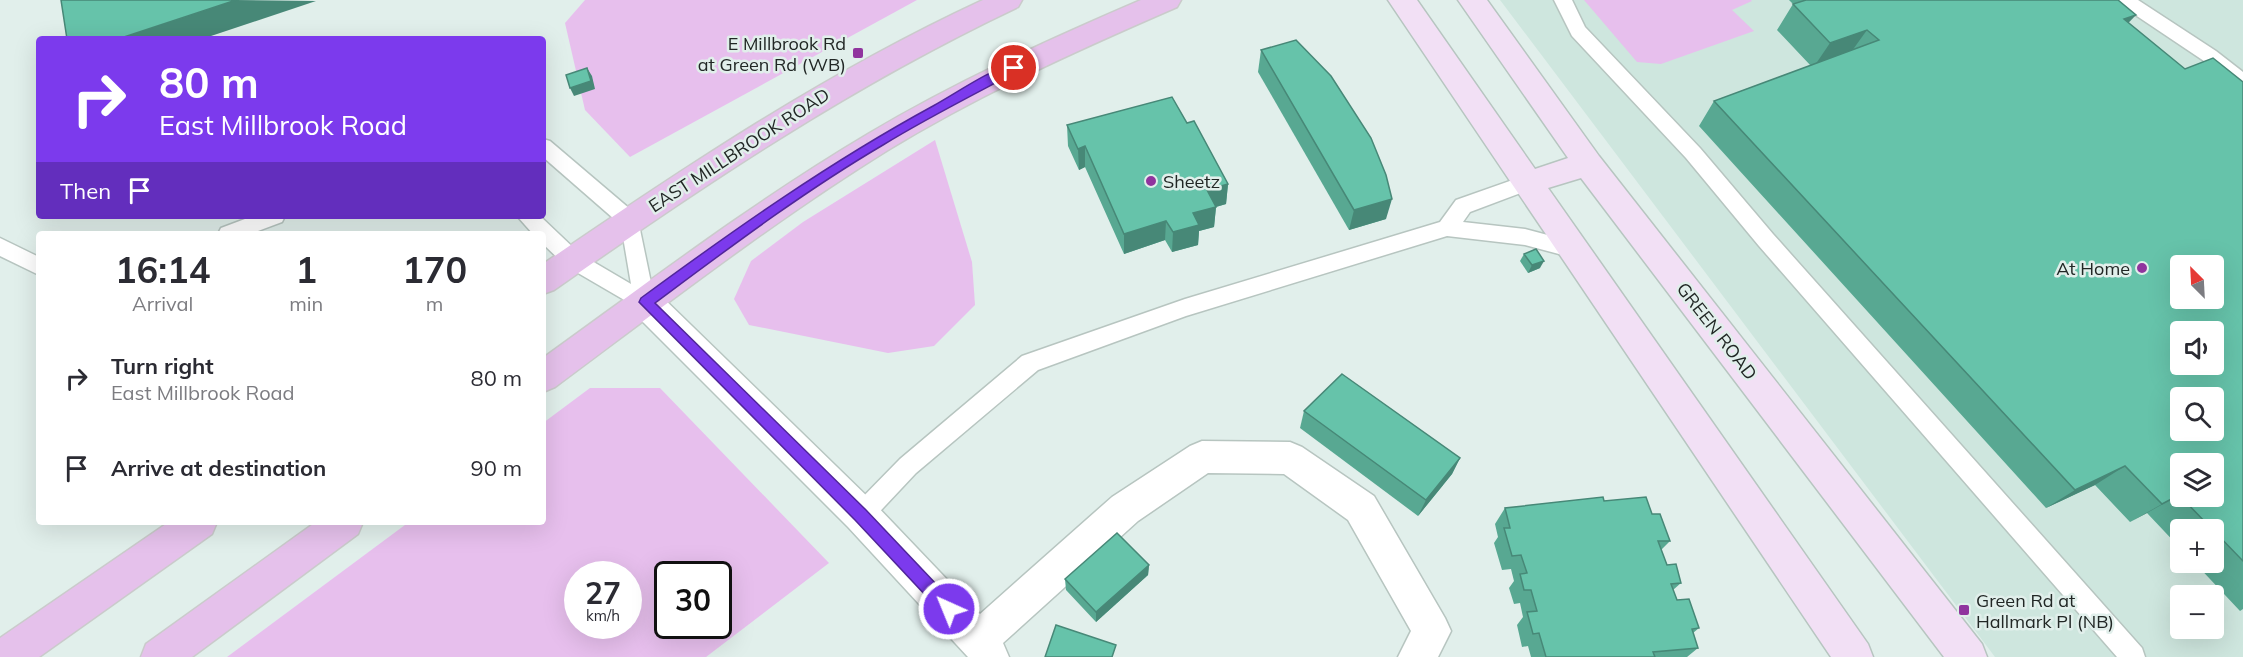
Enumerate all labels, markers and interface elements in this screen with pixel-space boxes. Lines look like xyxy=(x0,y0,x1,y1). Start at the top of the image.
place label: E Millbrook Rd at Green Rd (WB) xyxy=(698,32,846,76)
pin xyxy=(988,42,1039,93)
marker: E Millbrook Rd at Green Rd (WB) xyxy=(851,46,865,60)
icon: arrive xyxy=(997,51,1030,84)
text: 80 m xyxy=(159,56,259,109)
icon: right xyxy=(60,60,138,138)
street label: EAST MILLBROOK ROAD xyxy=(644,83,834,217)
text: East Millbrook Road xyxy=(159,108,407,142)
place label: Sheetz xyxy=(1163,170,1220,193)
icon: arrive xyxy=(123,174,156,207)
marker: Sheetz xyxy=(1144,174,1158,188)
text: Then xyxy=(60,177,111,205)
text: 16:14 xyxy=(115,247,210,292)
text: 1 xyxy=(295,247,317,292)
text: 170 xyxy=(402,247,467,292)
north arrow xyxy=(2170,255,2224,309)
map controls xyxy=(2170,255,2224,639)
place label: At Home xyxy=(2056,257,2130,280)
marker: At Home xyxy=(2135,261,2149,275)
street label: GREEN ROAD xyxy=(1672,278,1762,384)
text: Arrival xyxy=(132,291,193,316)
text: min xyxy=(289,291,323,316)
text: m xyxy=(426,291,443,316)
button: sound xyxy=(2170,321,2224,375)
text: Turn right xyxy=(111,352,214,380)
icon: right xyxy=(60,362,93,395)
text: 80 m xyxy=(471,364,522,392)
text: East Millbrook Road xyxy=(111,380,295,405)
button: search xyxy=(2170,387,2224,441)
icon: arrive xyxy=(60,452,93,485)
button: layers xyxy=(2170,453,2224,507)
text: Arrive at destination xyxy=(111,454,326,482)
text: 90 m xyxy=(471,454,522,482)
button: + xyxy=(2170,519,2224,573)
speed limit sign: 30 xyxy=(654,561,732,639)
text: 27 xyxy=(585,574,621,612)
position arrow xyxy=(917,577,981,641)
button: − xyxy=(2170,585,2224,639)
place label: Green Rd at Hallmark Pl (NB) xyxy=(1976,589,2114,633)
marker: Green Rd at Hallmark Pl (NB) xyxy=(1957,603,1971,617)
text: km/h xyxy=(586,606,620,625)

